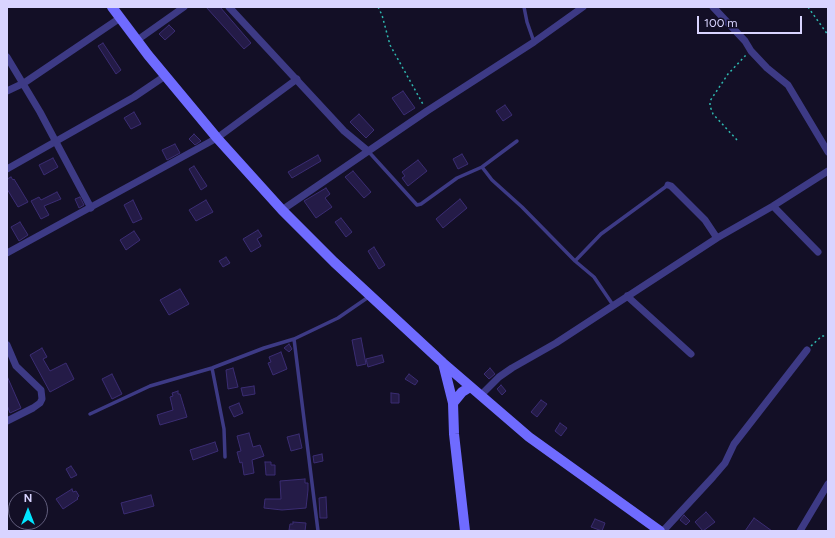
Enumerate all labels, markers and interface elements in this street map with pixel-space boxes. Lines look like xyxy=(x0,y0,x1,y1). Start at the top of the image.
scale bar xyxy=(699,8,804,34)
text: 100 m xyxy=(704,16,738,30)
north arrow xyxy=(8,490,48,530)
text: N xyxy=(24,492,32,505)

